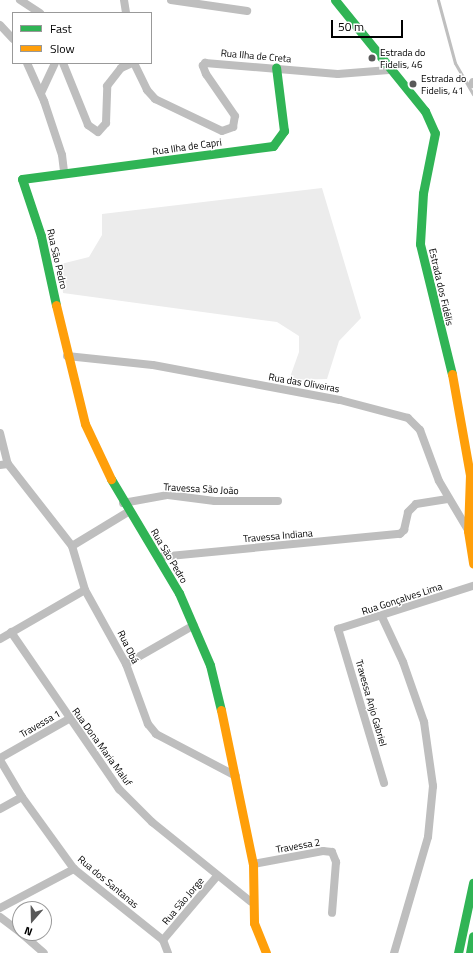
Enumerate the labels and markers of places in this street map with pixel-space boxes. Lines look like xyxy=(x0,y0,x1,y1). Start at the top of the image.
place label: Estrada do Fidelis, 46 xyxy=(380,46,425,70)
marker: Estrada do Fidelis, 46 xyxy=(367,53,377,63)
place label: Estrada do Fidelis, 41 xyxy=(421,72,466,96)
marker: Estrada do Fidelis, 41 xyxy=(408,79,418,89)

